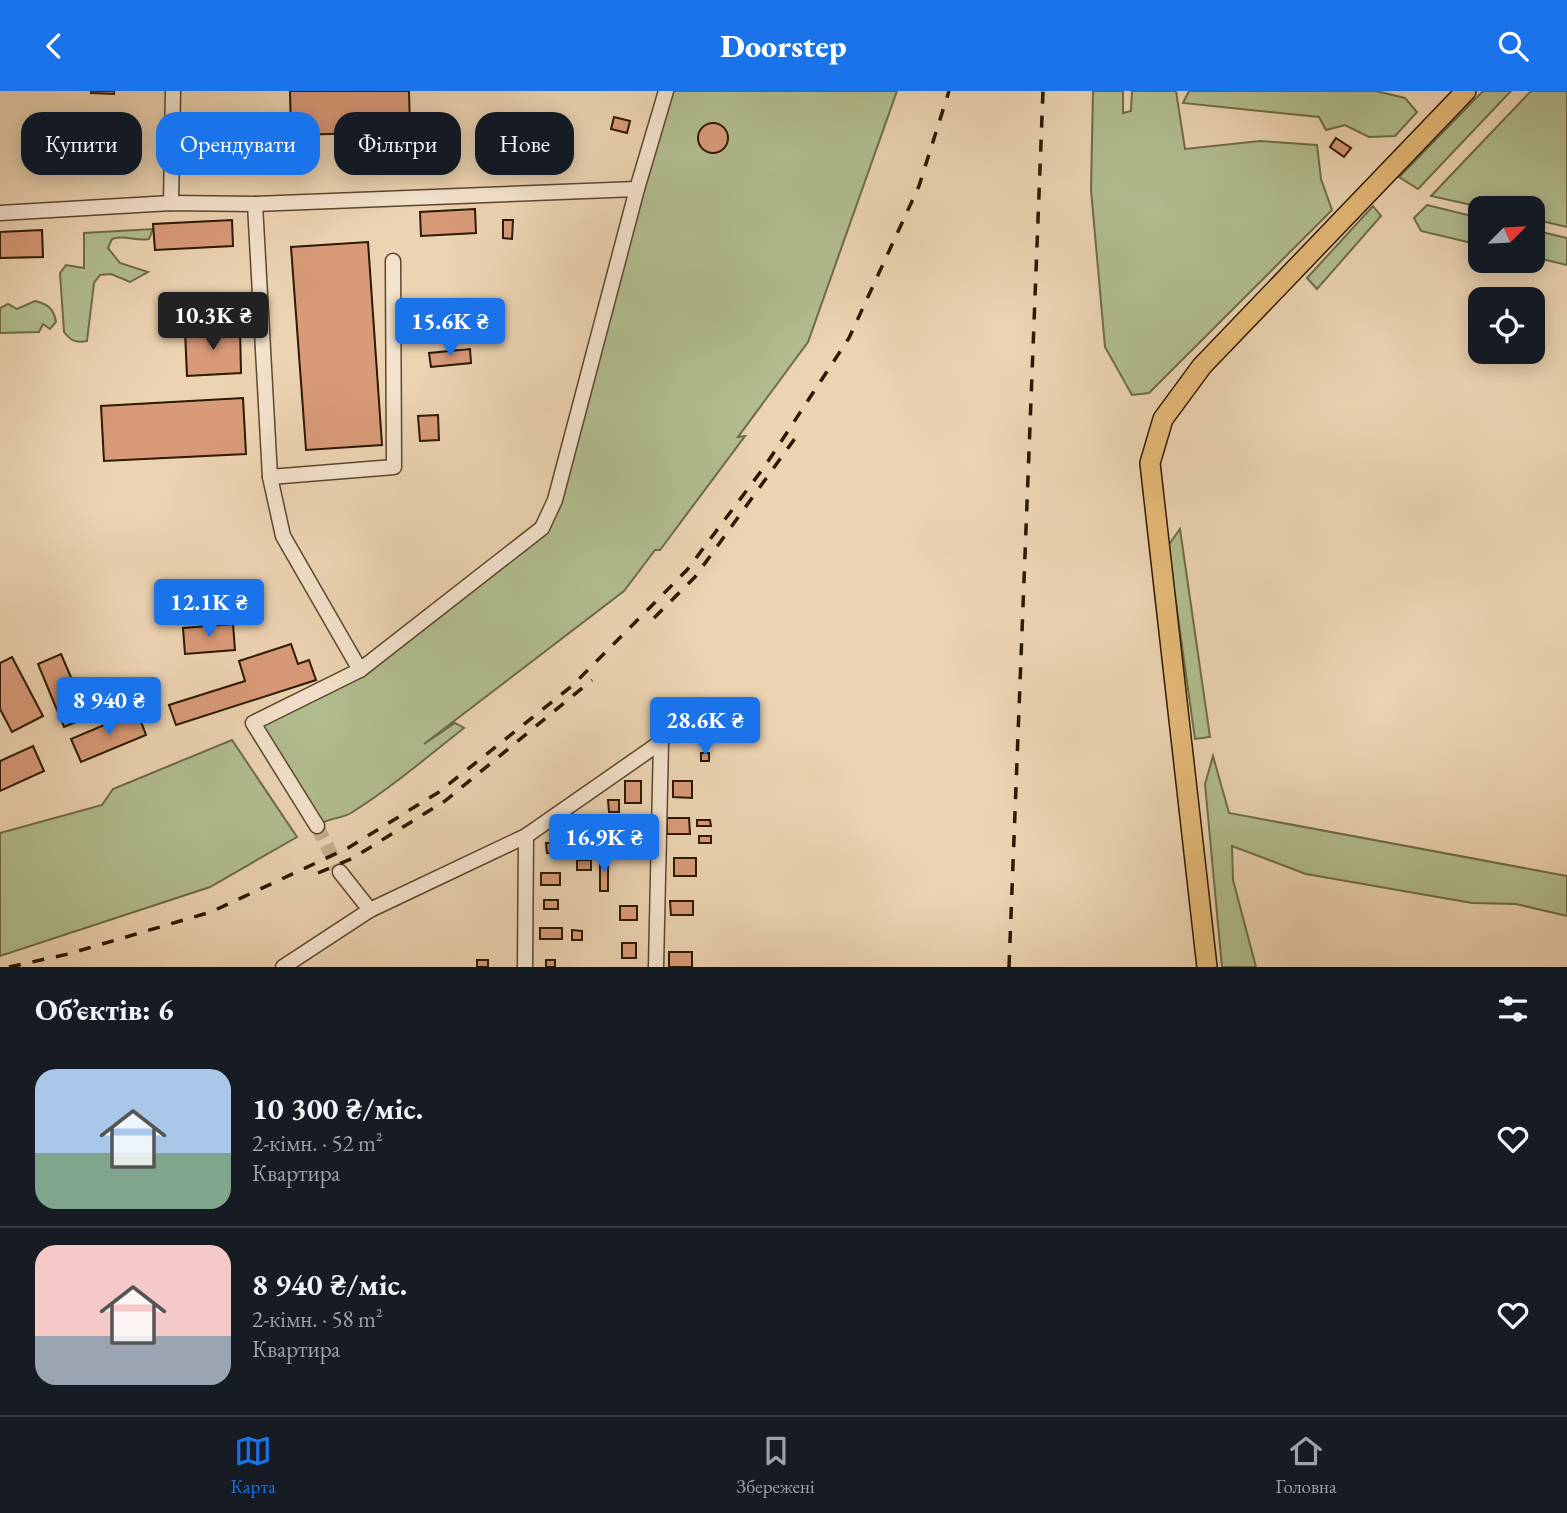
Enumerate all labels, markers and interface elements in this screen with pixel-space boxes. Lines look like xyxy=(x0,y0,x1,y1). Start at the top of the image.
text: Doorstep xyxy=(720,25,847,67)
icon: back xyxy=(35,27,73,65)
icon: search xyxy=(1494,27,1532,65)
chip: Купити xyxy=(21,112,142,175)
chip: Орендувати xyxy=(156,112,320,175)
chip: Фільтри xyxy=(334,112,461,175)
chip: Нове xyxy=(475,112,574,175)
north arrow xyxy=(1468,196,1545,273)
map controls xyxy=(1468,196,1545,364)
button: locate xyxy=(1468,287,1545,364)
pin: 10.3K ₴ xyxy=(148,293,278,352)
pin: 15.6K ₴ xyxy=(385,299,515,358)
text: 10.3K ₴ xyxy=(174,300,252,330)
text: 15.6K ₴ xyxy=(411,306,489,336)
pin: 12.1K ₴ xyxy=(144,580,274,639)
text: 12.1K ₴ xyxy=(170,587,248,617)
pin: 8 940 ₴ xyxy=(44,677,174,737)
text: 8 940 ₴ xyxy=(73,685,145,715)
pin: 28.6K ₴ xyxy=(640,697,770,757)
text: 28.6K ₴ xyxy=(666,705,744,735)
pin: 16.9K ₴ xyxy=(539,815,669,874)
text: 16.9K ₴ xyxy=(565,822,643,852)
text: Об’єктів: 6 xyxy=(35,990,174,1029)
icon: filters xyxy=(1494,990,1532,1028)
text: 10 300 ₴/міс. xyxy=(252,1089,423,1128)
icon: home xyxy=(91,1097,175,1181)
icon: heart xyxy=(1494,1120,1532,1158)
text: 2-кімн. · 52 m² xyxy=(252,1128,383,1158)
text: Квартира xyxy=(252,1158,340,1188)
text: 8 940 ₴/міс. xyxy=(252,1265,407,1304)
icon: home xyxy=(91,1273,175,1357)
icon: heart xyxy=(1494,1296,1532,1334)
text: 2-кімн. · 58 m² xyxy=(252,1304,383,1334)
text: Квартира xyxy=(252,1334,340,1364)
tab: Карта xyxy=(230,1432,276,1499)
tab: Збережені xyxy=(737,1432,815,1499)
tab: Головна xyxy=(1275,1432,1337,1499)

